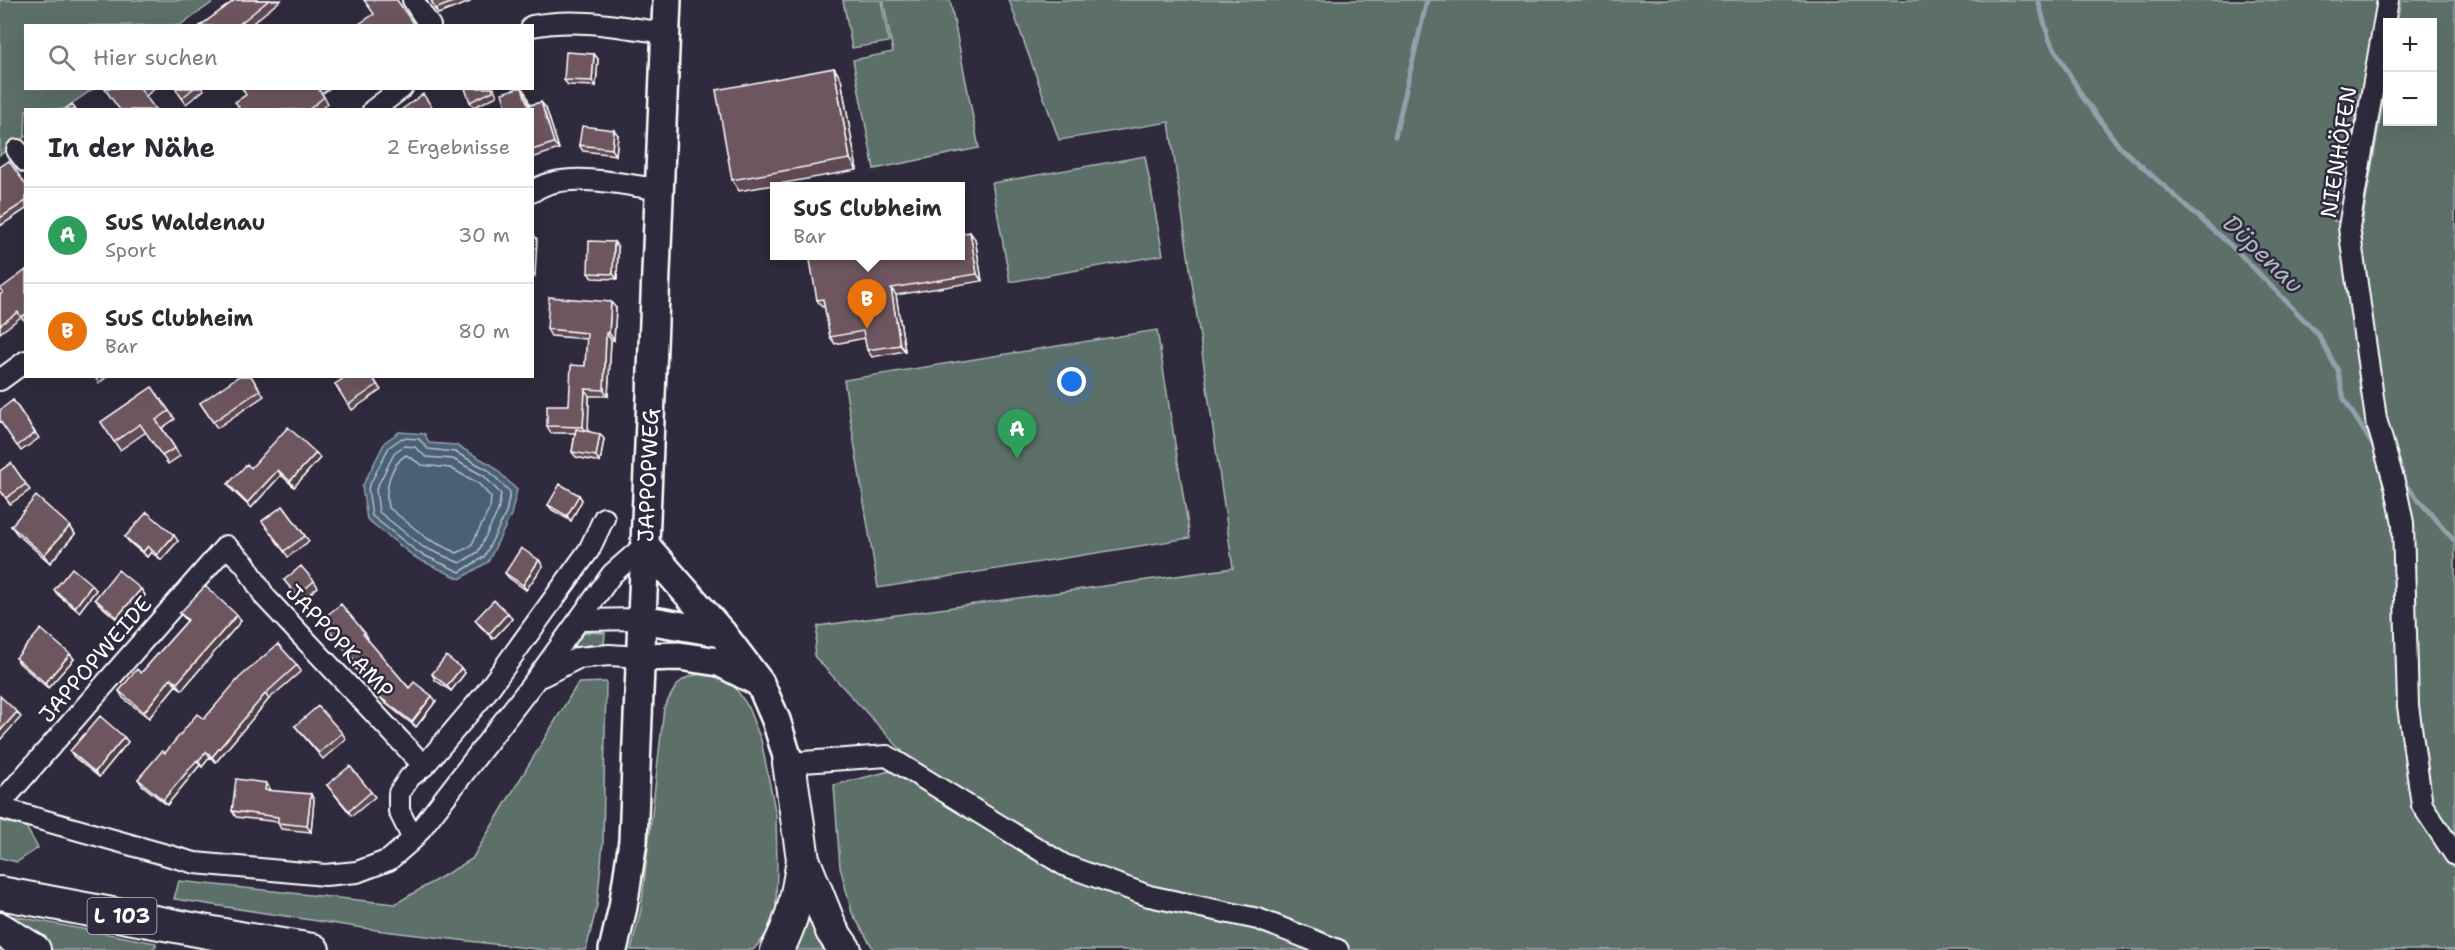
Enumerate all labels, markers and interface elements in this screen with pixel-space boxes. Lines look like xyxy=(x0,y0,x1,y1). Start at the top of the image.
map controls xyxy=(2383,18,2437,126)
button: + xyxy=(2383,18,2437,72)
search box xyxy=(24,24,534,90)
icon: search xyxy=(45,41,78,74)
text: Hier suchen xyxy=(93,43,218,72)
button: − xyxy=(2383,72,2437,126)
street label: NIENHÖFEN xyxy=(2314,84,2363,220)
text: In der Nähe xyxy=(48,130,215,165)
text: 2 Ergebnisse xyxy=(386,134,510,160)
popup xyxy=(770,182,965,260)
text: SuS Clubheim xyxy=(793,194,942,223)
text: SuS Waldenau xyxy=(105,208,266,237)
water label: Düpenau xyxy=(2216,208,2310,300)
text: A xyxy=(60,222,75,248)
text: 30 m xyxy=(458,222,510,248)
text: Bar xyxy=(793,223,826,249)
text: Sport xyxy=(105,237,156,263)
pin: B xyxy=(848,280,886,329)
text: SuS Clubheim xyxy=(105,304,253,333)
text: B xyxy=(61,318,74,344)
text: 80 m xyxy=(458,318,510,344)
text: Bar xyxy=(105,333,138,359)
your location xyxy=(1057,367,1086,396)
street label: JAPPOPWEG xyxy=(631,407,666,543)
pin: A xyxy=(998,410,1036,459)
street label: JAPPOPKAMP xyxy=(279,578,400,705)
street label: JAPPOPWEIDE xyxy=(32,590,158,729)
road number: L 103 xyxy=(88,898,156,934)

